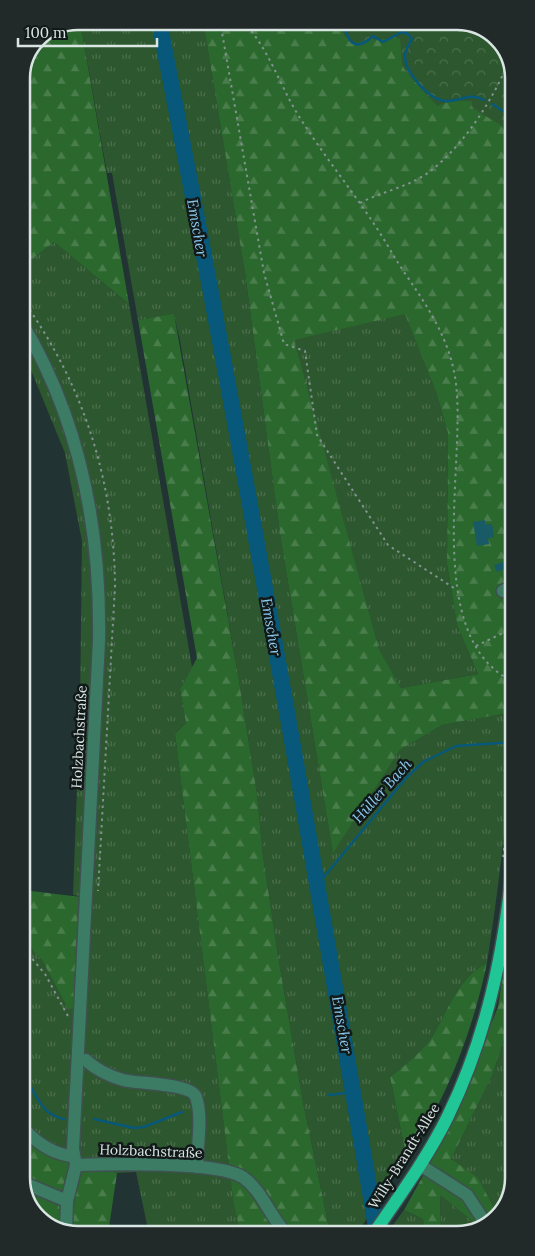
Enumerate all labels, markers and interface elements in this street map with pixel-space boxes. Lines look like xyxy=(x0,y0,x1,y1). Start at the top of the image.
scale bar xyxy=(18,15,156,47)
text: 100 m xyxy=(25,23,66,42)
water label: Emscher xyxy=(183,197,212,258)
water label: Emscher xyxy=(257,596,286,657)
street label: Holzbachstraße xyxy=(67,685,91,789)
water label: Hüller Bach xyxy=(348,754,416,827)
water label: Emscher xyxy=(328,994,357,1055)
street label: Willy-Brandt-Allee xyxy=(364,1099,444,1212)
street label: Holzbachstraße xyxy=(99,1140,203,1162)

